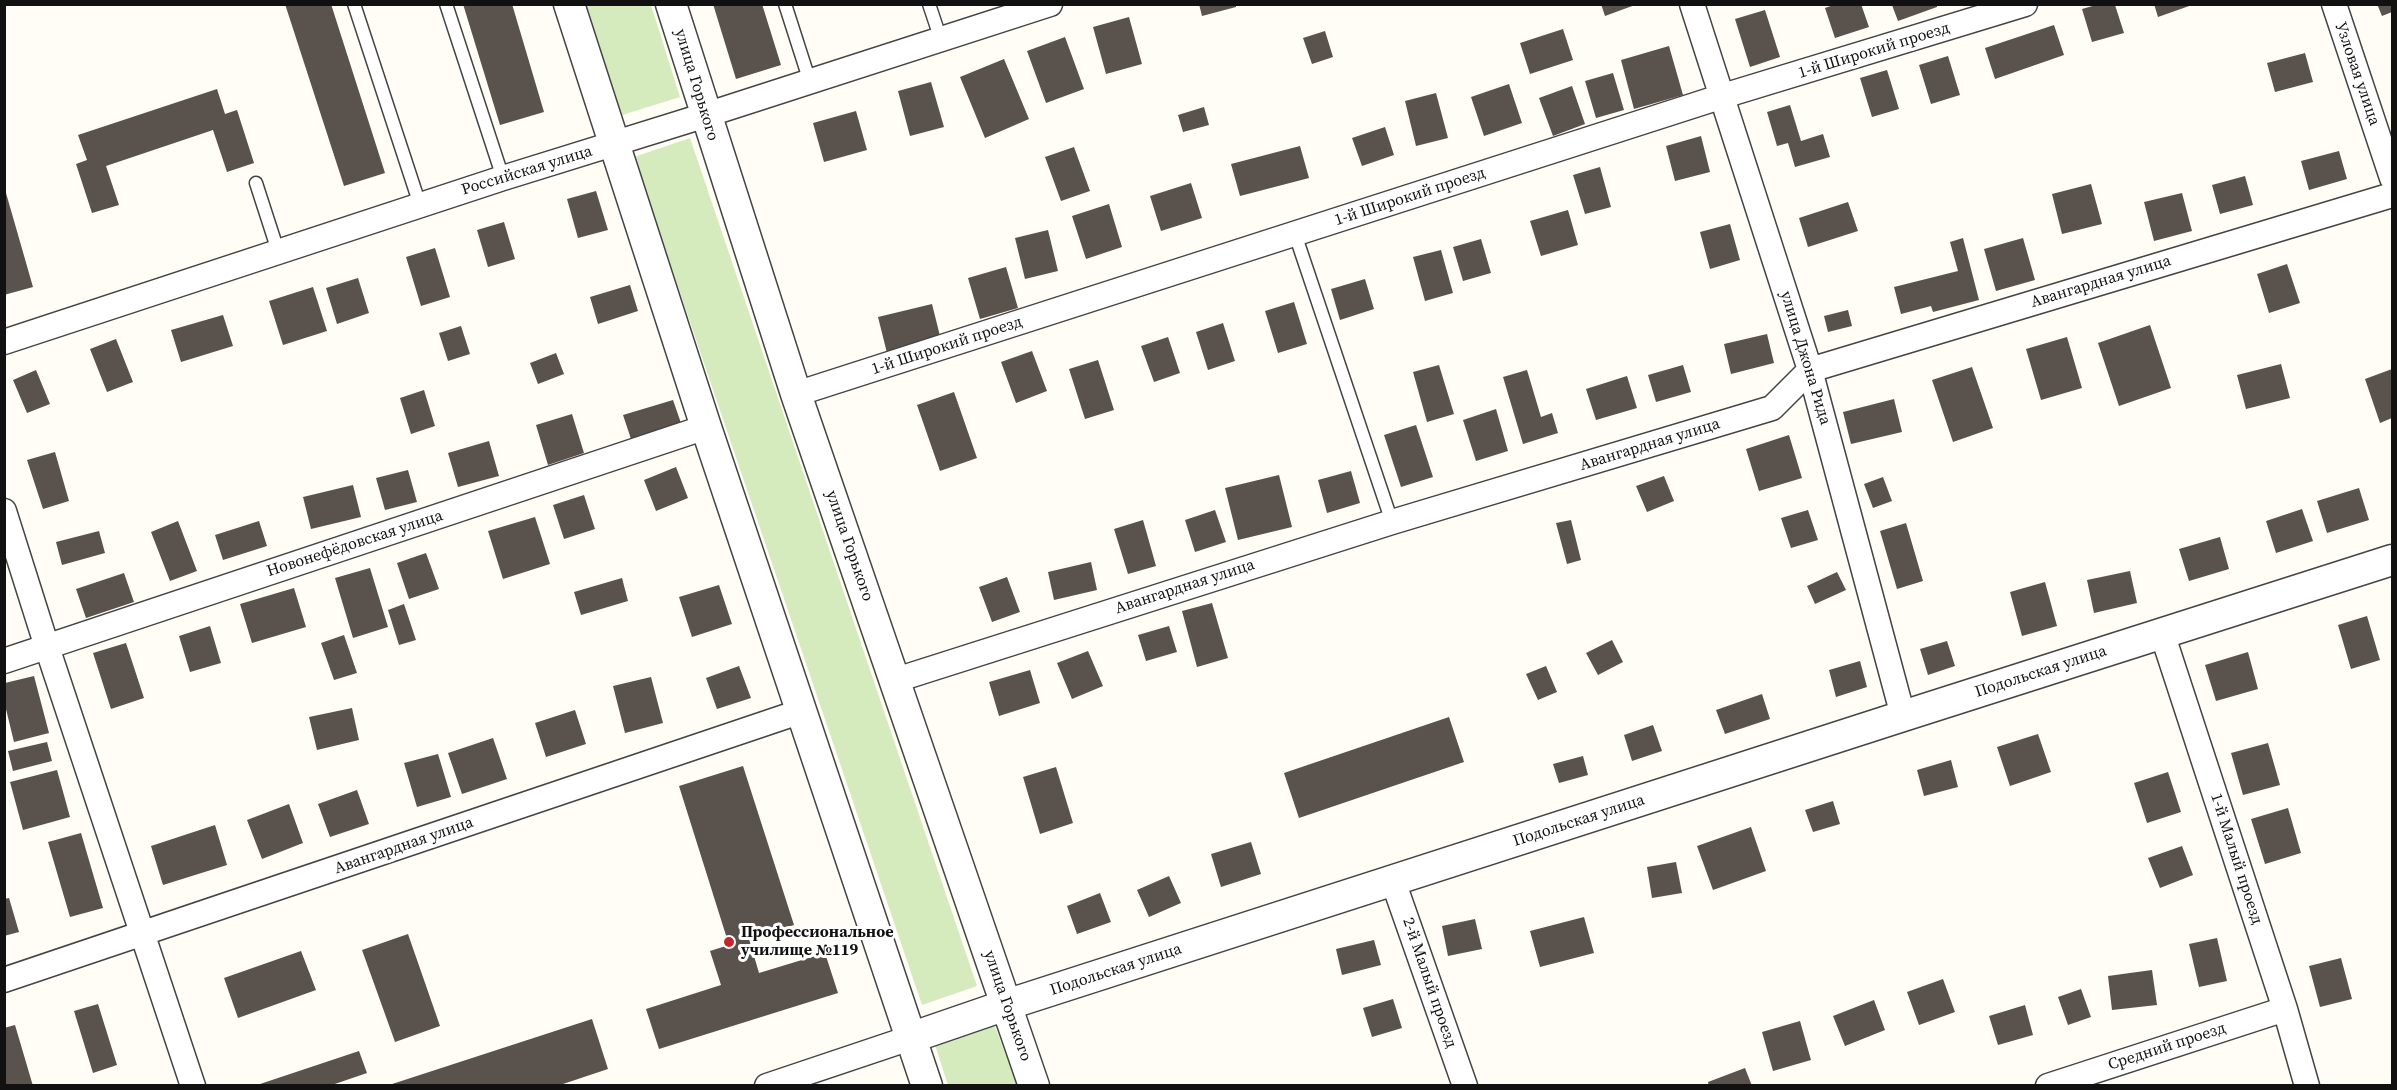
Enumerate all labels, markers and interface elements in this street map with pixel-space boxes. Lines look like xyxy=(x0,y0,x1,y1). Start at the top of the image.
street label: 1-й Широкий проезд xyxy=(1796,19,1952,83)
street label: Узловая улица xyxy=(2330,20,2384,128)
street label: улица Горького xyxy=(670,27,722,143)
street label: Российская улица xyxy=(459,142,595,200)
street label: 1-й Широкий проезд xyxy=(1332,164,1488,230)
street label: Авангардная улица xyxy=(2029,252,2173,312)
street label: улица Джона Рида xyxy=(1775,289,1835,427)
street label: 1-й Широкий проезд xyxy=(869,313,1025,379)
street label: Авангардная улица xyxy=(1578,415,1722,475)
street label: улица Горького xyxy=(821,488,877,604)
street label: Новонефёдовская улица xyxy=(265,506,445,582)
street label: Авангардная улица xyxy=(1113,555,1257,619)
street label: Подольская улица xyxy=(1973,642,2109,702)
street label: Подольская улица xyxy=(1511,791,1647,851)
street label: 1-й Малый проезд xyxy=(2206,791,2266,927)
street label: Авангардная улица xyxy=(332,813,476,879)
street label: 2-й Малый проезд xyxy=(1398,915,1460,1051)
place label: Профессиональное училище №119 xyxy=(741,923,894,961)
marker: Профессиональное училище №119 xyxy=(722,935,736,949)
street label: Подольская улица xyxy=(1048,940,1184,1000)
street label: улица Горького xyxy=(979,948,1035,1064)
street label: Средний проезд xyxy=(2106,1019,2228,1075)

